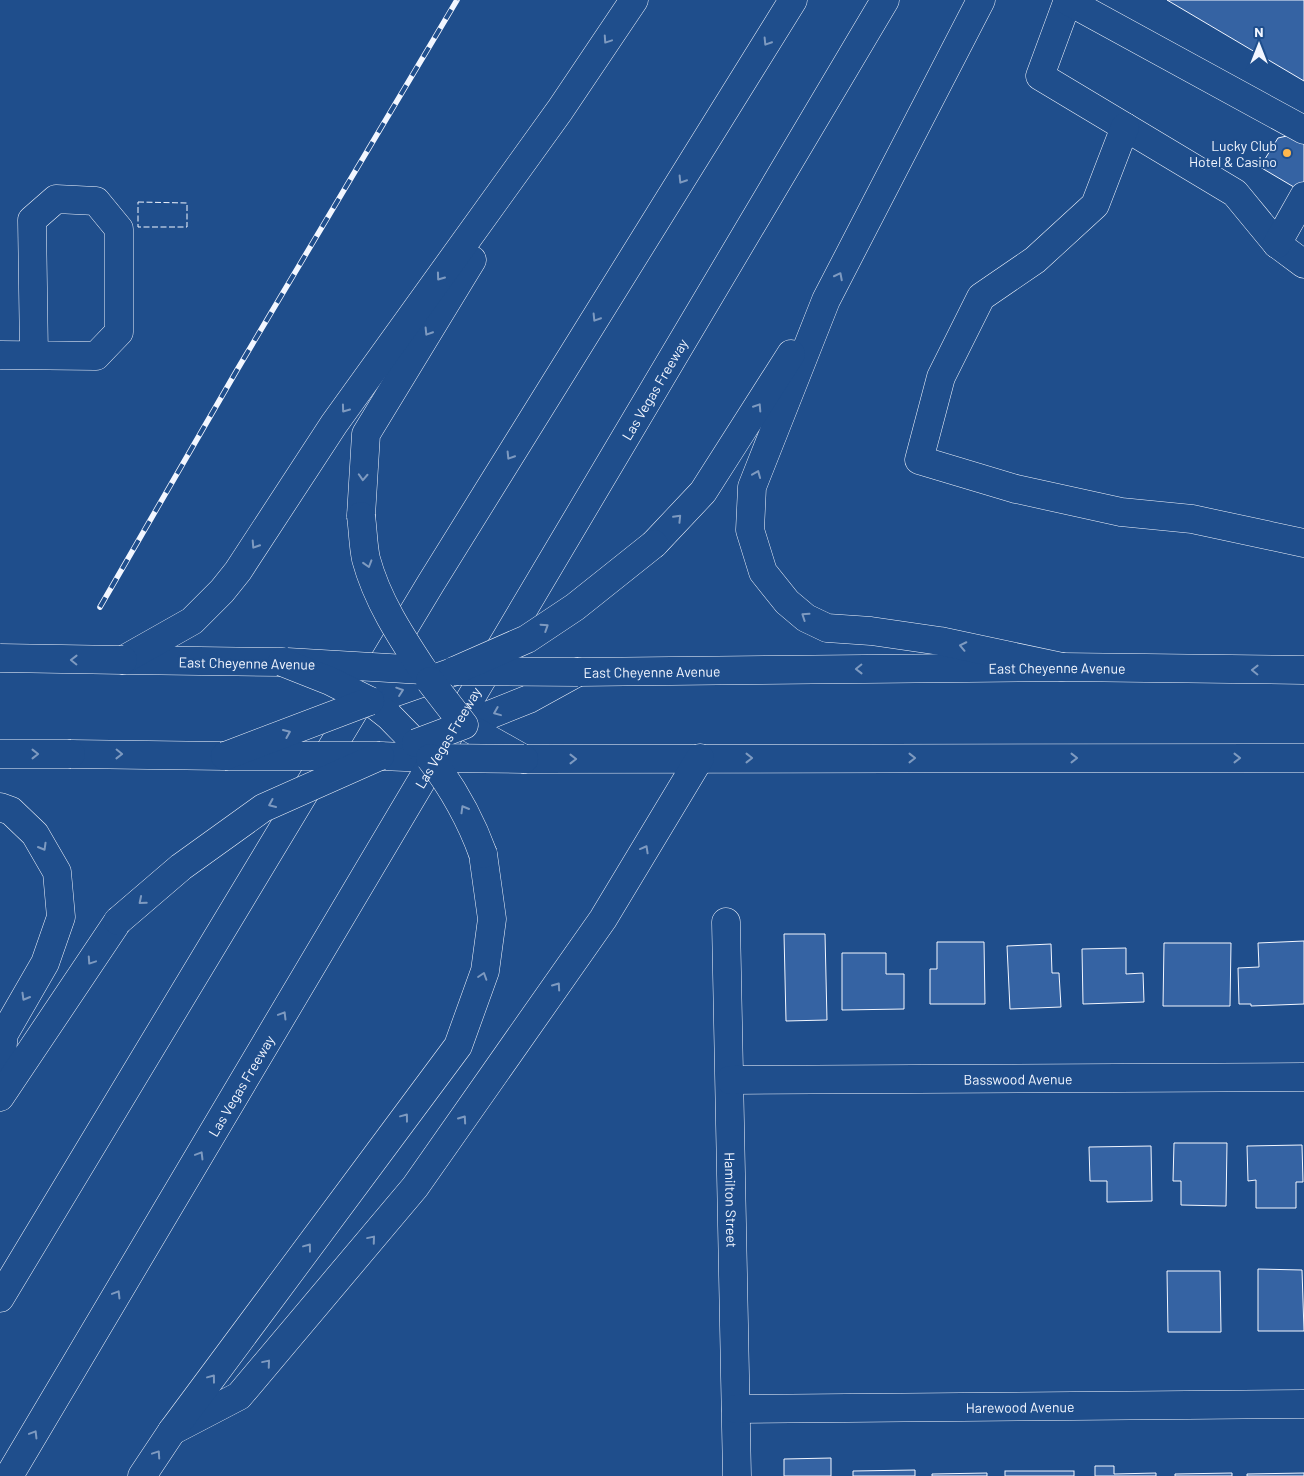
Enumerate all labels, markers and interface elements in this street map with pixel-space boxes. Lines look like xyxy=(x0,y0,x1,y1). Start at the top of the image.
north arrow xyxy=(1234,20,1284,70)
text: N xyxy=(1254,23,1264,40)
one-way arrow xyxy=(604,35,613,44)
one-way arrow xyxy=(764,36,774,45)
place label: Lucky Club Hotel & Casino xyxy=(1189,137,1277,170)
marker: Lucky Club Hotel & Casino xyxy=(1281,147,1293,159)
one-way arrow xyxy=(678,174,688,183)
one-way arrow xyxy=(437,271,445,280)
one-way arrow xyxy=(833,272,843,281)
one-way arrow xyxy=(593,312,602,321)
one-way arrow xyxy=(425,327,435,336)
street label: Las Vegas Freeway xyxy=(617,335,691,443)
one-way arrow xyxy=(342,403,351,413)
one-way arrow xyxy=(752,403,761,412)
one-way arrow xyxy=(507,450,517,459)
one-way arrow xyxy=(751,471,761,479)
one-way arrow xyxy=(358,473,369,481)
one-way arrow xyxy=(672,515,681,524)
one-way arrow xyxy=(252,539,262,548)
one-way arrow xyxy=(363,559,373,568)
one-way arrow xyxy=(801,613,811,622)
one-way arrow xyxy=(539,624,548,633)
one-way arrow xyxy=(959,641,968,652)
street label: East Cheyenne Avenue xyxy=(178,653,316,673)
one-way arrow xyxy=(70,654,78,665)
street label: East Cheyenne Avenue xyxy=(988,658,1126,676)
street label: East Cheyenne Avenue xyxy=(583,662,721,680)
one-way arrow xyxy=(855,664,863,674)
one-way arrow xyxy=(1251,665,1259,675)
street label: Las Vegas Freeway xyxy=(411,683,484,791)
one-way arrow xyxy=(395,687,404,697)
one-way arrow xyxy=(493,705,502,716)
one-way arrow xyxy=(283,729,291,739)
one-way arrow xyxy=(32,749,40,759)
one-way arrow xyxy=(116,749,124,760)
one-way arrow xyxy=(746,753,753,763)
one-way arrow xyxy=(908,753,916,763)
one-way arrow xyxy=(1070,753,1078,763)
one-way arrow xyxy=(1233,753,1241,763)
one-way arrow xyxy=(569,754,577,764)
one-way arrow xyxy=(268,797,277,808)
one-way arrow xyxy=(460,805,470,814)
one-way arrow xyxy=(36,842,46,851)
one-way arrow xyxy=(638,846,648,855)
one-way arrow xyxy=(138,895,147,904)
one-way arrow xyxy=(88,955,97,965)
one-way arrow xyxy=(477,972,487,981)
one-way arrow xyxy=(551,982,560,992)
one-way arrow xyxy=(22,992,32,1001)
one-way arrow xyxy=(276,1011,286,1020)
street label: Las Vegas Freeway xyxy=(204,1031,278,1139)
street label: Basswood Avenue xyxy=(964,1070,1072,1087)
one-way arrow xyxy=(400,1114,408,1123)
one-way arrow xyxy=(457,1115,466,1125)
one-way arrow xyxy=(193,1151,203,1160)
street label: Hamilton Street xyxy=(722,1152,741,1248)
one-way arrow xyxy=(366,1235,375,1244)
one-way arrow xyxy=(303,1244,311,1253)
one-way arrow xyxy=(110,1291,120,1300)
one-way arrow xyxy=(261,1360,270,1369)
one-way arrow xyxy=(206,1375,214,1384)
street label: Harewood Avenue xyxy=(966,1398,1074,1415)
one-way arrow xyxy=(27,1431,37,1440)
one-way arrow xyxy=(151,1450,160,1459)

